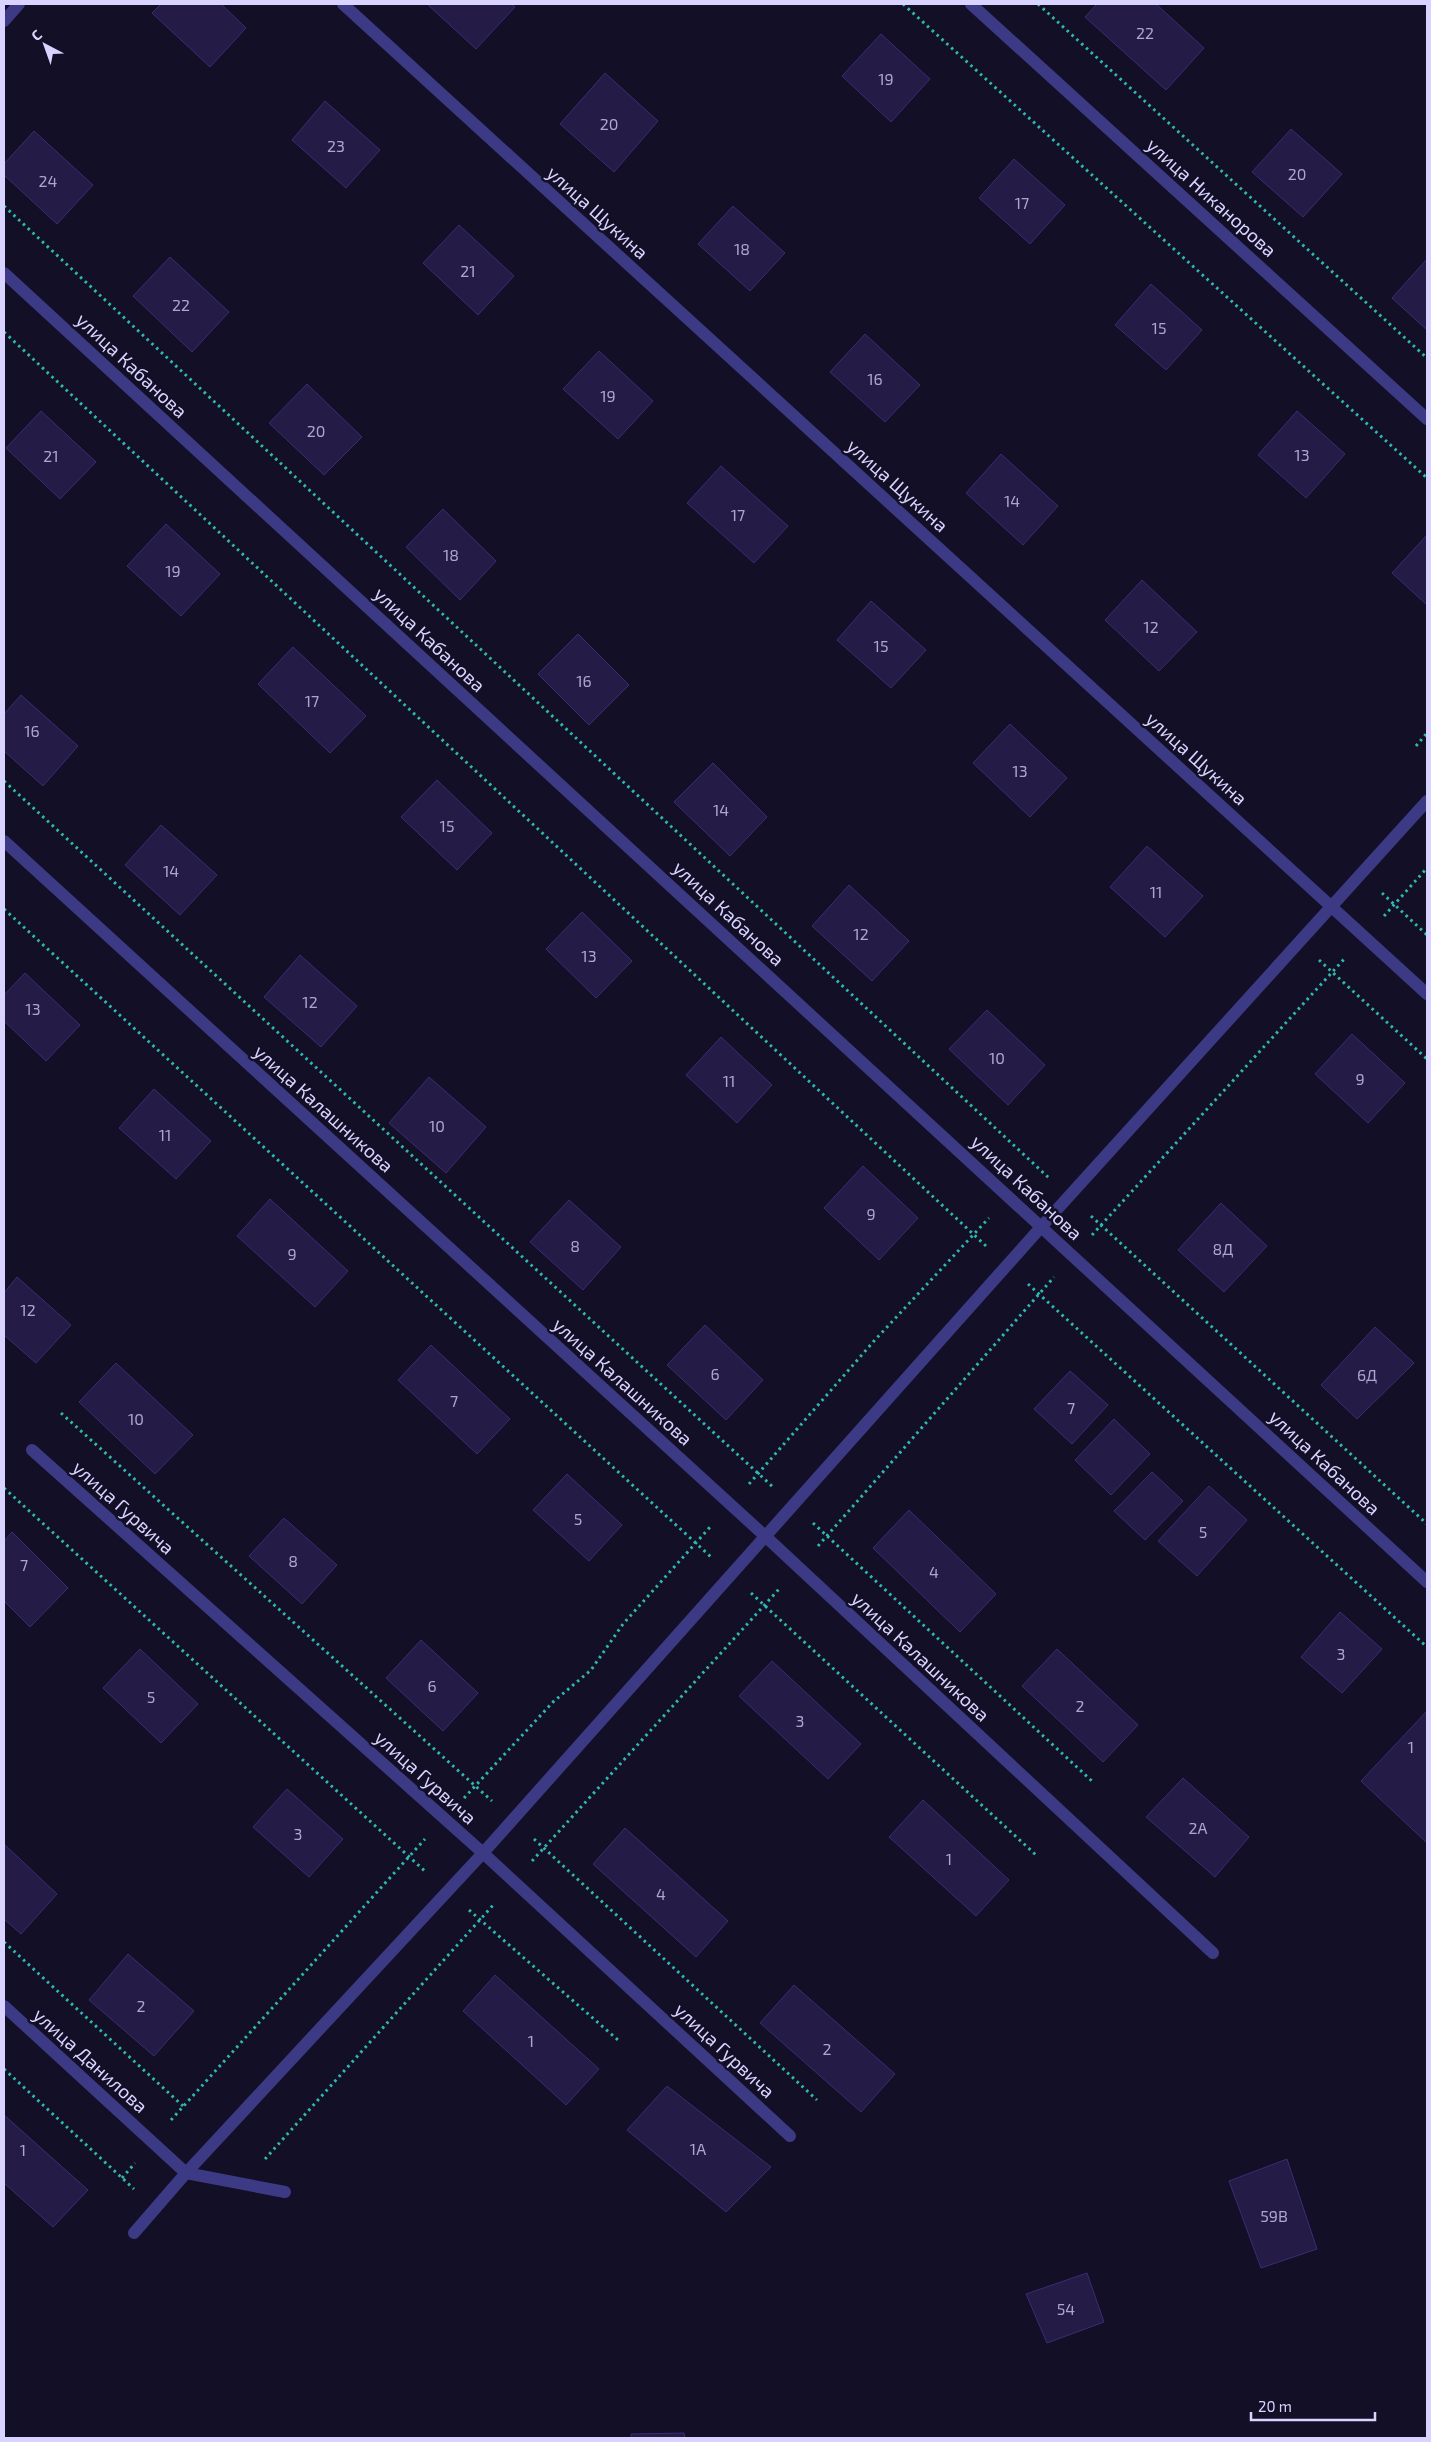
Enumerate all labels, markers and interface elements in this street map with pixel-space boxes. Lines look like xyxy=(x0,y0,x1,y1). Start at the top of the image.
north arrow xyxy=(20,20,70,70)
house number: 22 xyxy=(1136,23,1154,42)
text: С xyxy=(27,26,45,44)
house number: 19 xyxy=(878,69,894,88)
house number: 20 xyxy=(600,114,618,133)
street label: улица Никанорова xyxy=(1142,133,1282,262)
house number: 23 xyxy=(327,136,345,155)
street label: улица Щукина xyxy=(542,161,653,264)
house number: 20 xyxy=(1288,164,1306,183)
house number: 24 xyxy=(39,171,58,190)
house number: 17 xyxy=(1015,193,1029,212)
house number: 18 xyxy=(734,239,750,258)
house number: 21 xyxy=(460,261,476,280)
house number: 22 xyxy=(172,295,190,314)
street label: улица Кабанова xyxy=(71,308,192,423)
house number: 15 xyxy=(1152,318,1166,337)
house number: 16 xyxy=(867,369,883,388)
house number: 19 xyxy=(600,386,616,405)
house number: 20 xyxy=(307,421,325,440)
street label: улица Щукина xyxy=(842,434,953,537)
house number: 13 xyxy=(1294,445,1310,464)
house number: 21 xyxy=(43,446,59,465)
house number: 14 xyxy=(1004,491,1020,510)
house number: 17 xyxy=(731,505,745,524)
house number: 18 xyxy=(443,545,459,564)
house number: 19 xyxy=(165,561,181,580)
street label: улица Кабанова xyxy=(369,582,490,697)
house number: 12 xyxy=(1143,617,1159,636)
house number: 15 xyxy=(874,636,888,655)
house number: 16 xyxy=(576,671,592,690)
house number: 17 xyxy=(305,691,319,710)
street label: улица Щукина xyxy=(1141,707,1252,810)
house number: 16 xyxy=(24,721,40,740)
house number: 13 xyxy=(1012,761,1028,780)
house number: 14 xyxy=(713,800,729,819)
house number: 15 xyxy=(440,816,454,835)
street label: улица Кабанова xyxy=(668,856,789,971)
house number: 14 xyxy=(163,861,179,880)
house number: 11 xyxy=(1150,882,1162,901)
house number: 12 xyxy=(853,924,869,943)
house number: 13 xyxy=(581,946,597,965)
house number: 12 xyxy=(302,992,318,1011)
house number: 13 xyxy=(25,999,41,1018)
street label: улица Калашникова xyxy=(249,1039,399,1177)
house number: 10 xyxy=(989,1048,1005,1067)
house number: 9 xyxy=(1355,1069,1365,1088)
house number: 11 xyxy=(723,1071,735,1090)
house number: 10 xyxy=(429,1116,445,1135)
house number: 11 xyxy=(159,1125,171,1144)
street label: улица Кабанова xyxy=(966,1130,1087,1245)
house number: 9 xyxy=(866,1204,876,1223)
house number: 8 xyxy=(570,1236,580,1255)
house number: 8Д xyxy=(1213,1239,1233,1258)
house number: 9 xyxy=(287,1244,297,1263)
house number: 12 xyxy=(20,1300,36,1319)
street label: улица Калашникова xyxy=(548,1312,698,1450)
house number: 6 xyxy=(710,1364,720,1383)
house number: 6Д xyxy=(1357,1365,1377,1384)
house number: 7 xyxy=(450,1391,458,1410)
house number: 7 xyxy=(1067,1398,1075,1417)
street label: улица Кабанова xyxy=(1264,1405,1385,1520)
house number: 10 xyxy=(128,1409,144,1428)
street label: улица Гурвича xyxy=(68,1455,180,1559)
house number: 5 xyxy=(574,1509,582,1528)
house number: 5 xyxy=(1199,1522,1207,1541)
house number: 8 xyxy=(288,1551,298,1570)
house number: 7 xyxy=(20,1555,28,1574)
house number: 4 xyxy=(929,1562,939,1581)
street label: улица Калашникова xyxy=(847,1586,995,1726)
house number: 3 xyxy=(1337,1644,1345,1663)
house number: 6 xyxy=(427,1676,437,1695)
house number: 5 xyxy=(147,1687,155,1706)
house number: 2 xyxy=(1076,1696,1085,1715)
house number: 3 xyxy=(796,1711,804,1730)
street label: улица Гурвича xyxy=(370,1725,482,1829)
house number: 1 xyxy=(1408,1737,1414,1756)
house number: 2А xyxy=(1189,1818,1208,1837)
house number: 3 xyxy=(294,1824,302,1843)
house number: 1 xyxy=(946,1849,952,1868)
house number: 4 xyxy=(656,1884,666,1903)
house number: 2 xyxy=(137,1996,146,2015)
street label: улица Гурвича xyxy=(669,1998,780,2103)
street label: улица Данилова xyxy=(28,2003,153,2118)
house number: 1 xyxy=(528,2031,534,2050)
house number: 2 xyxy=(823,2039,832,2058)
house number: 1А xyxy=(690,2139,706,2158)
house number: 1 xyxy=(20,2140,26,2159)
house number: 59В xyxy=(1260,2206,1288,2225)
house number: 54 xyxy=(1057,2299,1075,2318)
scale bar xyxy=(1251,2390,1375,2422)
text: 20 m xyxy=(1258,2397,1292,2415)

